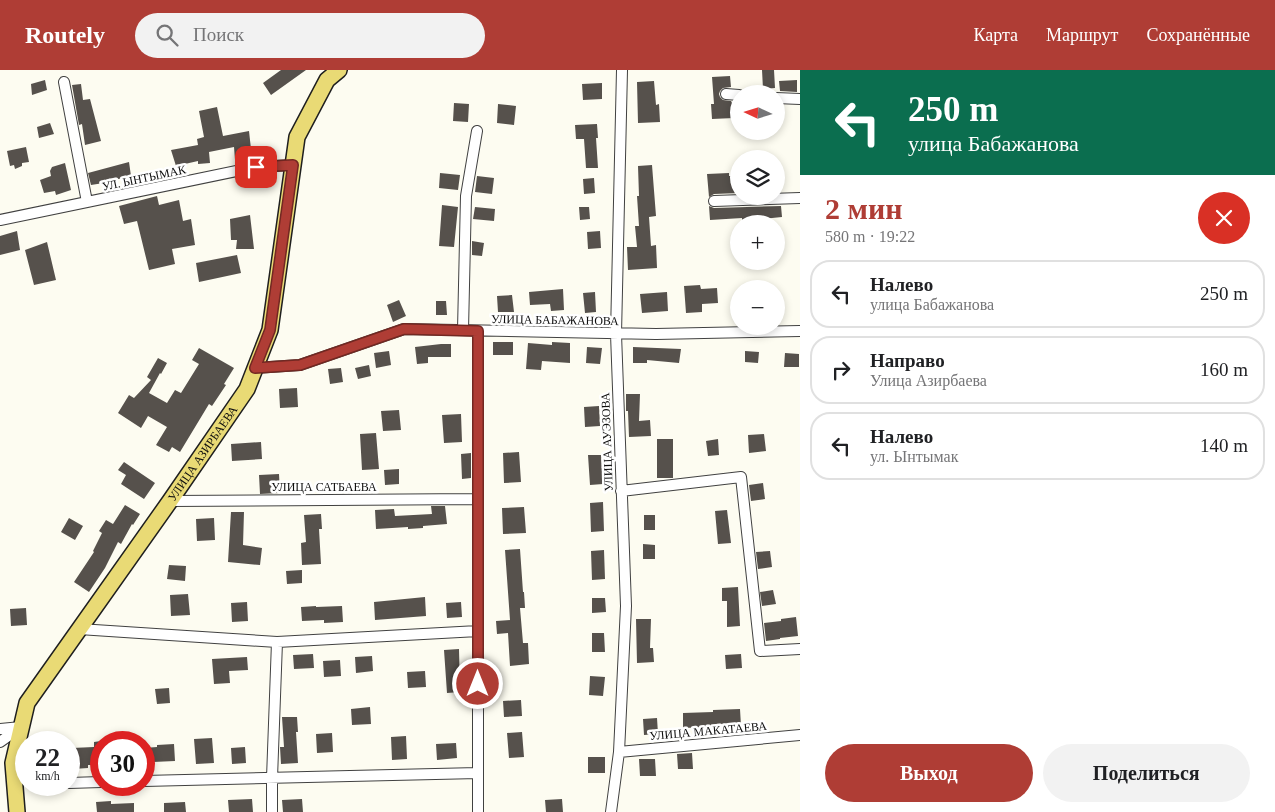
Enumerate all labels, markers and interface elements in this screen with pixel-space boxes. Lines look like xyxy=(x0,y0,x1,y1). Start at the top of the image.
search box xyxy=(135,13,485,58)
icon: search xyxy=(153,21,181,49)
text: Routely xyxy=(25,22,105,48)
text: Поиск xyxy=(193,24,244,45)
text: Карта xyxy=(973,25,1018,45)
text: Маршрут xyxy=(1046,25,1118,45)
text: Сохранённые xyxy=(1146,25,1250,45)
north arrow xyxy=(730,85,785,140)
map controls xyxy=(730,85,785,335)
icon: left xyxy=(825,90,890,155)
text: 250 m xyxy=(908,90,998,129)
text: улица Бабажанова xyxy=(908,131,1079,156)
pin xyxy=(235,146,277,188)
button: layers xyxy=(730,150,785,205)
icon: arrive xyxy=(242,153,270,181)
street label: УЛ. ЫНТЫМАК xyxy=(101,162,188,194)
text: 2 мин xyxy=(825,192,903,225)
button: close xyxy=(1198,192,1250,244)
button: + xyxy=(730,215,785,270)
text: 580 m · 19:22 xyxy=(825,228,915,245)
text: Налево xyxy=(870,274,933,295)
button: − xyxy=(730,280,785,335)
icon: left xyxy=(827,280,855,308)
text: 250 m xyxy=(1200,283,1248,304)
text: улица Бабажанова xyxy=(870,296,994,313)
street label: УЛИЦА БАБАЖАНОВА xyxy=(491,312,619,328)
text: Направо xyxy=(870,350,945,371)
icon: right xyxy=(827,356,855,384)
text: 160 m xyxy=(1200,359,1248,380)
text: Улица Азирбаева xyxy=(870,372,987,389)
street label: УЛИЦА АУЭЗОВА xyxy=(598,392,616,492)
street label: УЛИЦА АЗИРБАЕВА xyxy=(165,403,241,504)
text: Налево xyxy=(870,426,933,447)
icon: left xyxy=(827,432,855,460)
text: 140 m xyxy=(1200,435,1248,456)
text: ул. Ынтымак xyxy=(870,448,958,465)
street label: УЛИЦА САТБАЕВА xyxy=(271,480,377,494)
position arrow xyxy=(451,657,503,709)
street label: УЛИЦА МАКАТАЕВА xyxy=(649,719,768,743)
speed limit sign: 30 xyxy=(90,731,155,796)
text: 22 xyxy=(35,744,60,771)
button: Выход xyxy=(825,744,1033,802)
button: Поделиться xyxy=(1043,744,1250,802)
text: km/h xyxy=(35,769,60,783)

